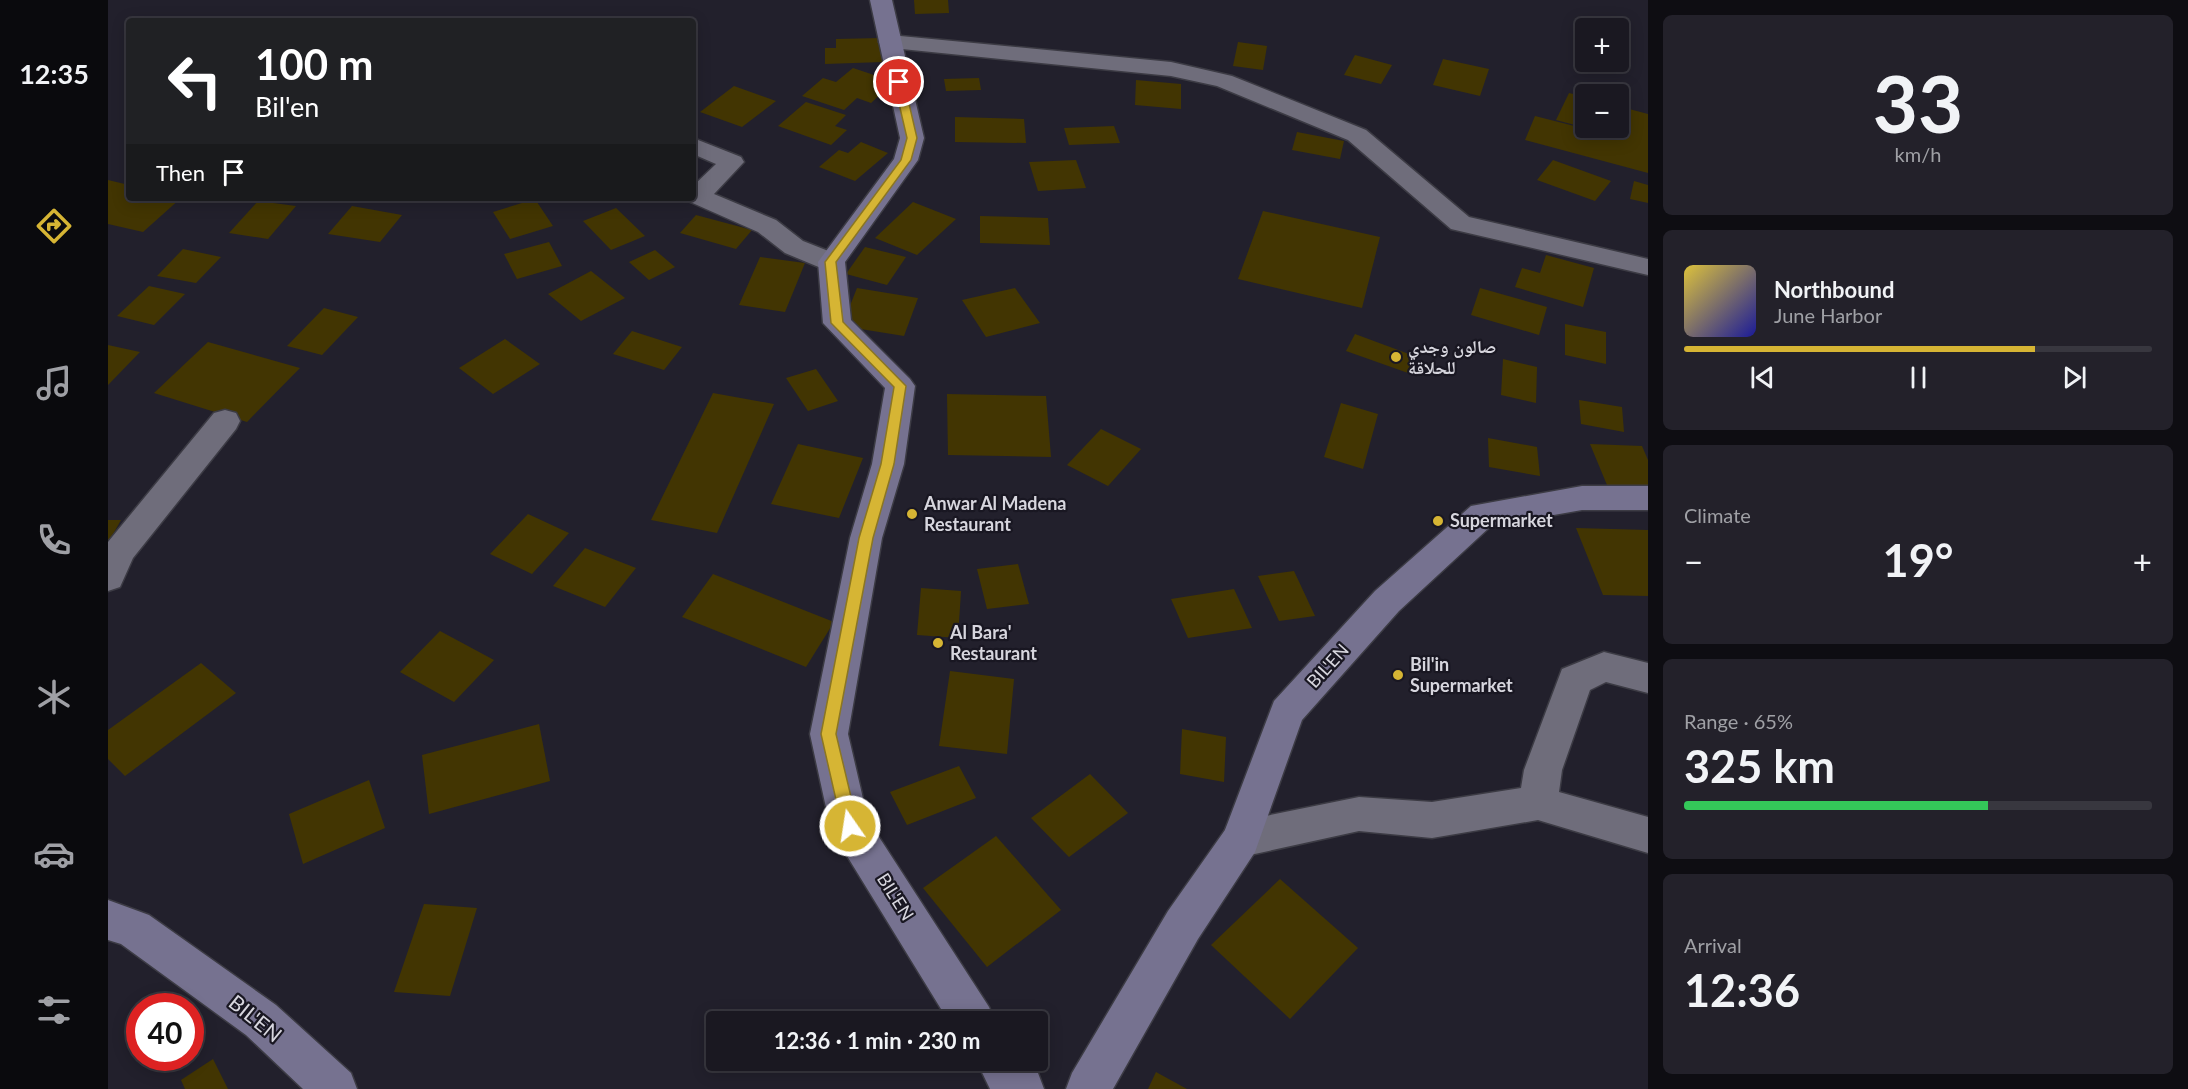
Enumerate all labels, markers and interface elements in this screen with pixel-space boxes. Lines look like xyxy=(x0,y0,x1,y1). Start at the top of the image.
map controls xyxy=(1575,18,1629,138)
button: + xyxy=(1575,18,1629,72)
text: 100 m xyxy=(255,39,373,89)
icon: left xyxy=(156,42,234,120)
pin xyxy=(873,56,924,107)
text: 33 xyxy=(1873,56,1963,150)
text: 12:35 xyxy=(19,57,89,90)
icon: arrive xyxy=(882,65,915,98)
button: − xyxy=(1575,84,1629,138)
text: Bil'en xyxy=(255,90,319,123)
text: km/h xyxy=(1895,142,1941,166)
icon: arrive xyxy=(217,156,250,189)
text: Then xyxy=(156,159,205,186)
icon: directions xyxy=(33,205,75,247)
text: Northbound xyxy=(1774,276,1894,303)
text: June Harbor xyxy=(1774,303,1882,327)
place label: صالون وجدي للحلاقة xyxy=(1408,335,1496,378)
marker: صالون وجدي للحلاقة xyxy=(1389,350,1403,364)
icon: previous xyxy=(1746,361,1779,394)
icon: pause xyxy=(1902,361,1935,394)
icon: next xyxy=(2058,361,2091,394)
icon: music xyxy=(33,362,75,404)
place label: Anwar Al Madena Restaurant xyxy=(923,492,1067,535)
text: Climate xyxy=(1684,503,1751,527)
marker: Anwar Al Madena Restaurant xyxy=(905,507,919,521)
place label: Supermarket xyxy=(1450,509,1553,531)
marker: Supermarket xyxy=(1431,514,1445,528)
icon: phone xyxy=(33,519,75,561)
text: 19° xyxy=(1883,533,1953,587)
text: − xyxy=(1684,541,1703,581)
text: + xyxy=(2133,541,2152,581)
place label: Al Bara' Restaurant xyxy=(949,621,1037,664)
marker: Al Bara' Restaurant xyxy=(931,636,945,650)
street label: BIL'EN xyxy=(1302,639,1353,692)
place label: Bil'in Supermarket xyxy=(1410,653,1513,696)
marker: Bil'in Supermarket xyxy=(1391,668,1405,682)
icon: climate xyxy=(33,676,75,718)
text: Range · 65% xyxy=(1684,709,1793,733)
text: 325 km xyxy=(1684,739,1835,793)
position arrow xyxy=(818,794,882,858)
icon: car xyxy=(33,833,75,875)
street label: BIL'EN xyxy=(873,869,919,924)
text: Arrival xyxy=(1684,933,1742,957)
text: 12:36 xyxy=(1684,963,1800,1017)
icon: filters xyxy=(33,989,75,1031)
street label: BIL'EN xyxy=(225,989,287,1047)
speed limit sign: 40 xyxy=(126,993,204,1071)
text: 12:36 · 1 min · 230 m xyxy=(774,1027,980,1054)

